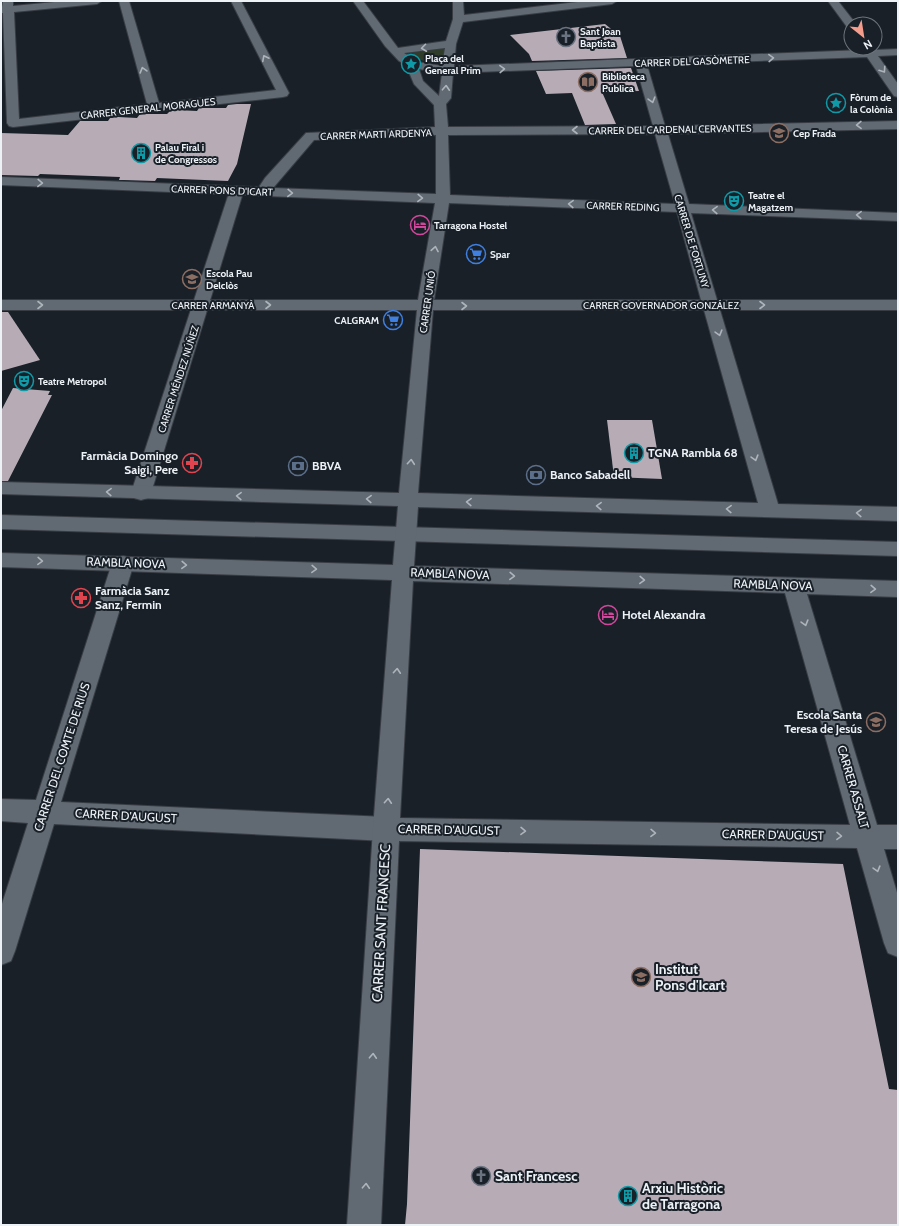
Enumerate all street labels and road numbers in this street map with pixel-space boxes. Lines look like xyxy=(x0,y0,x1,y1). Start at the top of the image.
street label: CARRER DEL GASÒMETRE xyxy=(634,53,750,70)
street label: CARRER GENERAL MORAGUES xyxy=(80,95,216,122)
street label: CARRER DEL CARDENAL CERVANTES xyxy=(588,122,752,137)
street label: CARRER MARTI ARDENYA xyxy=(320,126,433,143)
street label: CARRER PONS D'ICART xyxy=(171,182,274,199)
street label: CARRER DE FORTUNY xyxy=(671,193,712,290)
street label: CARRER REDING xyxy=(586,199,660,214)
street label: CARRER UNIÓ xyxy=(417,270,438,334)
street label: CARRER ARMANYÀ xyxy=(172,299,255,312)
street label: CARRER GOVERNADOR GONZÁLEZ xyxy=(583,299,739,312)
street label: CARRER MÉNDEZ NÚÑEZ xyxy=(155,324,202,434)
street label: RAMBLA NOVA xyxy=(86,554,166,571)
street label: RAMBLA NOVA xyxy=(410,565,490,582)
street label: RAMBLA NOVA xyxy=(733,576,813,593)
street label: CARRER DEL COMTE DE RIUS xyxy=(30,681,93,833)
street label: CARRER ASSALT xyxy=(834,743,873,831)
street label: CARRER D'AUGUST xyxy=(75,805,178,826)
street label: CARRER D'AUGUST xyxy=(398,821,501,838)
street label: CARRER D'AUGUST xyxy=(722,826,825,843)
street label: CARRER SANT FRANCESC xyxy=(368,843,394,1002)

